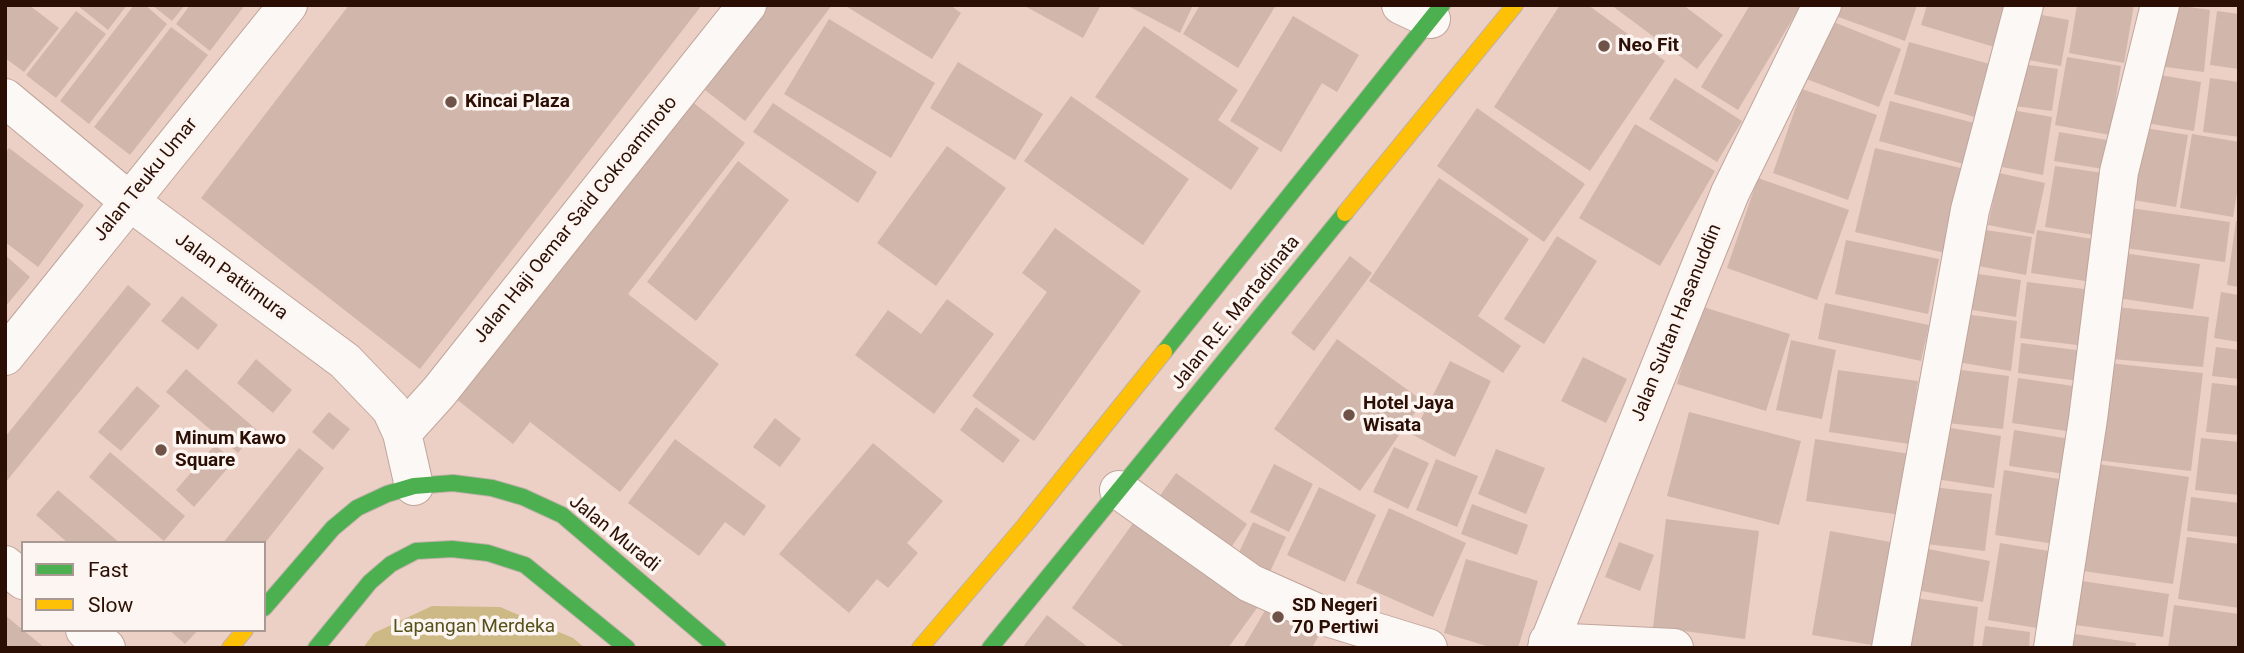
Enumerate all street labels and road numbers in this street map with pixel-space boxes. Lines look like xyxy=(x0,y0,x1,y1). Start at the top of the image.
street label: Jalan Haji Oemar Said Cokroaminoto xyxy=(469,92,683,348)
street label: Jalan Teuku Umar xyxy=(89,114,203,246)
street label: Jalan Sultan Hasanuddin xyxy=(1627,221,1727,425)
street label: Jalan Pattimura xyxy=(170,228,292,326)
street label: Jalan R.E. Martadinata xyxy=(1167,231,1305,395)
street label: Jalan Muradi xyxy=(564,491,664,577)

